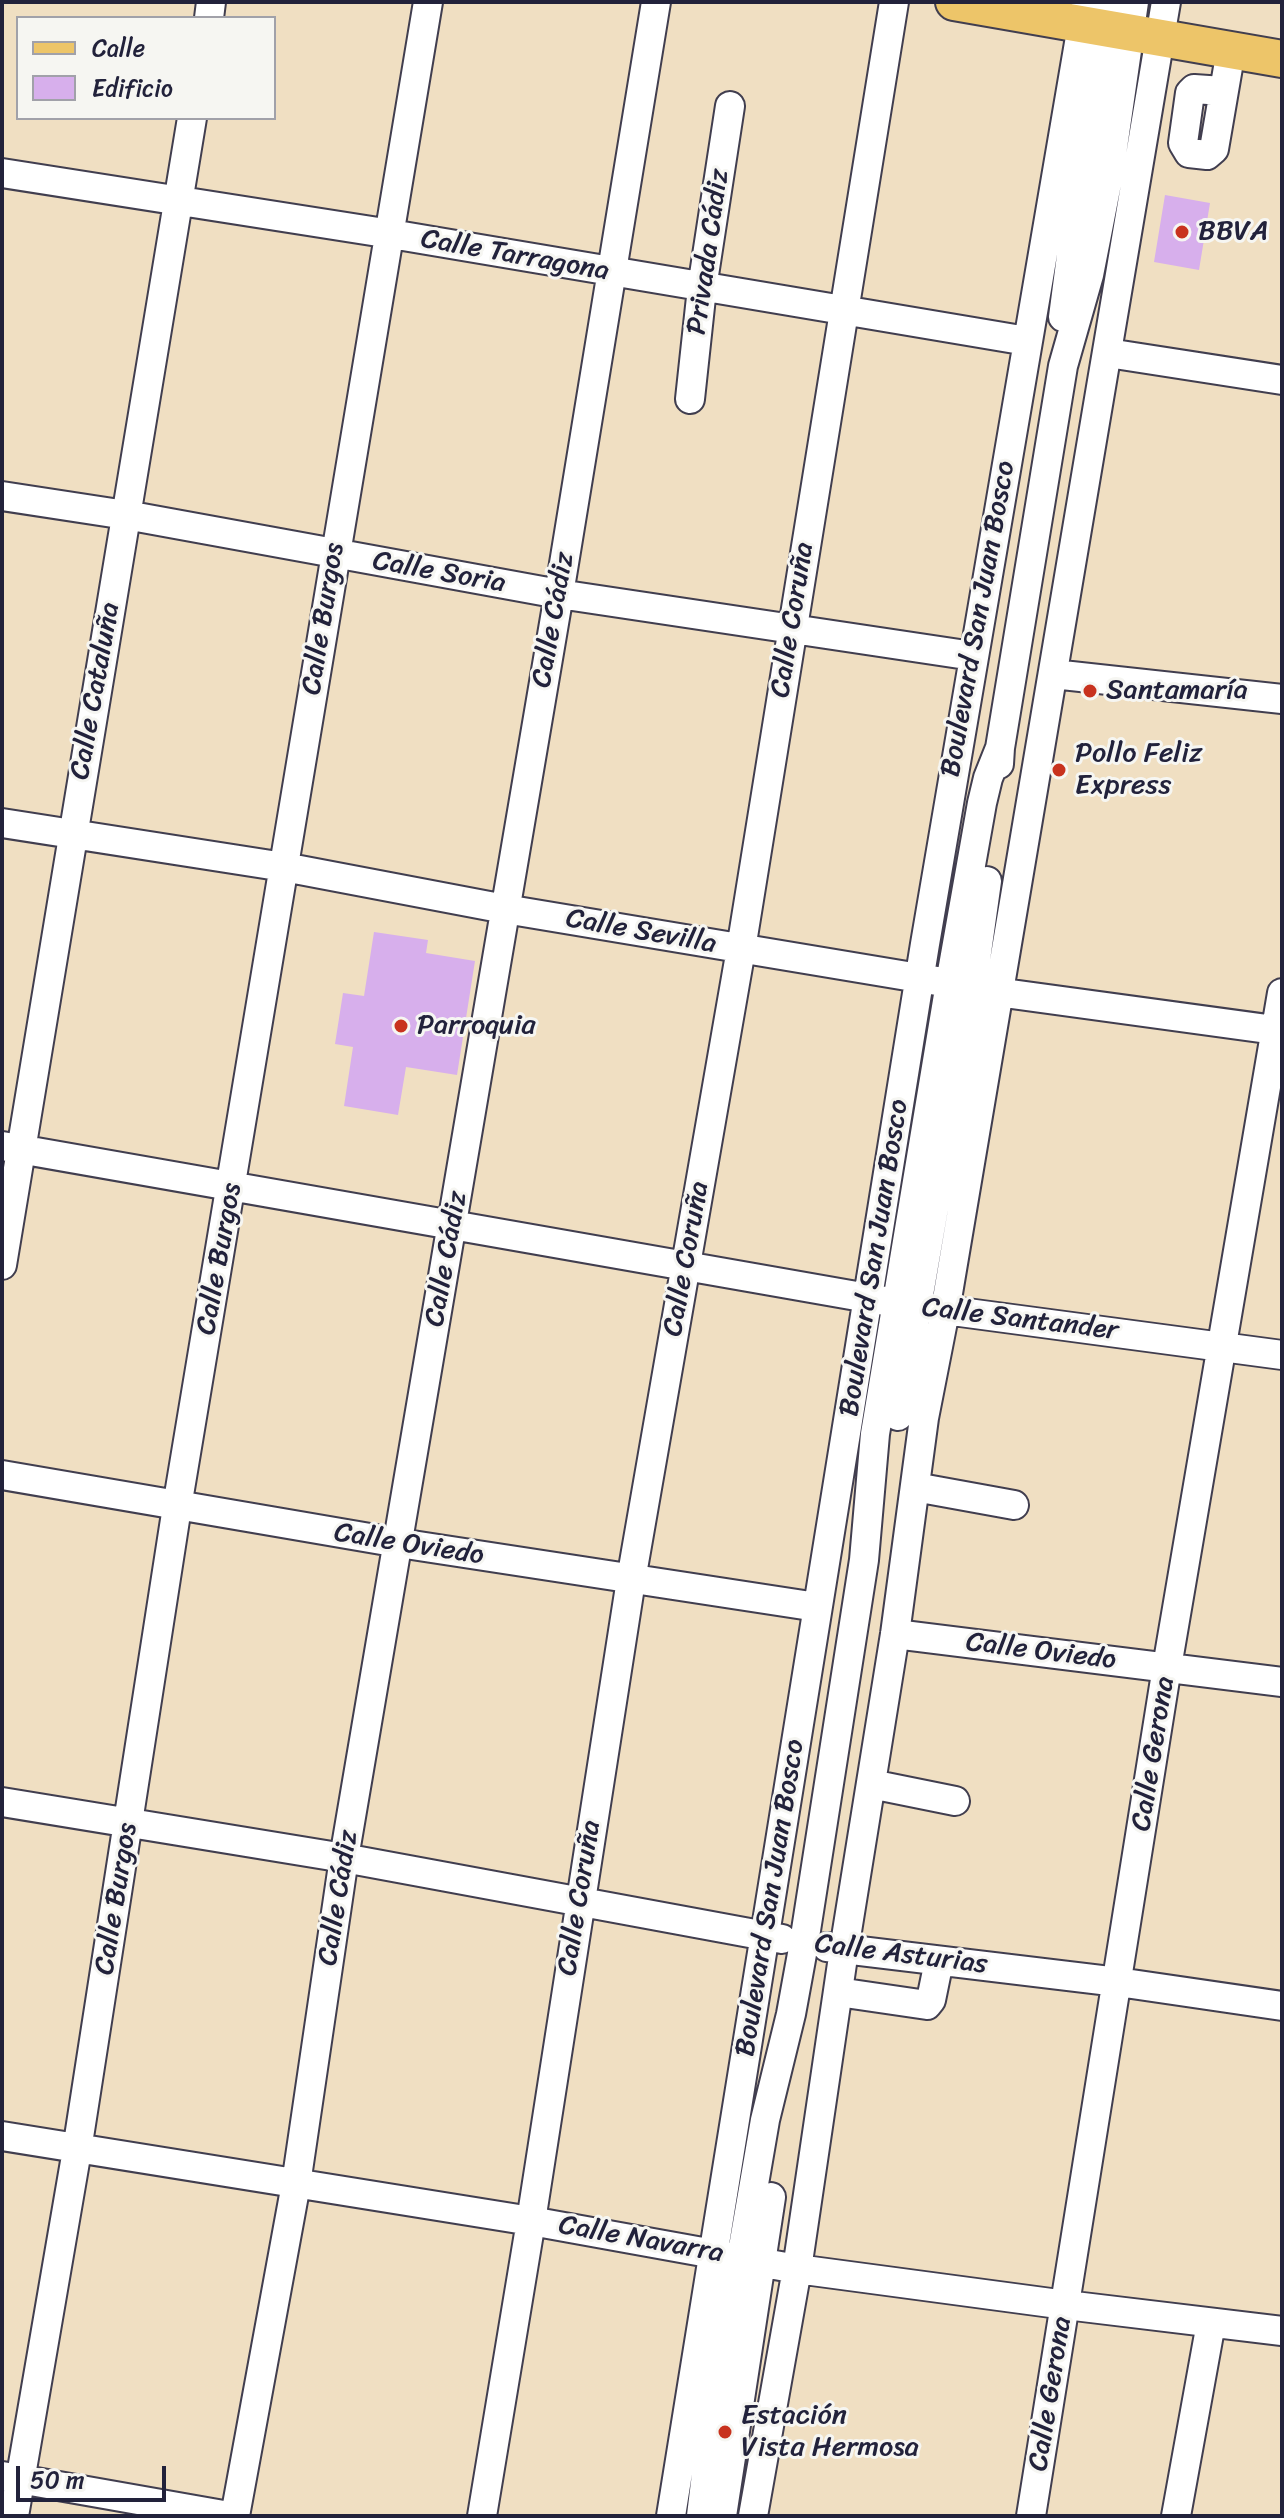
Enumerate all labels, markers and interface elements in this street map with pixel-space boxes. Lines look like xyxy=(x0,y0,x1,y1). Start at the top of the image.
legend xyxy=(16,16,276,120)
text: Calle xyxy=(92,27,145,69)
text: Edificio xyxy=(92,67,173,109)
street label: Privada Cádiz xyxy=(681,167,737,337)
place label: BBVA xyxy=(1198,215,1269,249)
street label: Calle Tarragona xyxy=(418,223,612,289)
marker: BBVA xyxy=(1173,223,1191,241)
street label: Boulevard San Juan Bosco xyxy=(935,458,1023,780)
street label: Calle Coruña xyxy=(764,540,822,700)
street label: Calle Burgos xyxy=(295,541,353,697)
street label: Calle Soria xyxy=(370,545,508,601)
street label: Calle Cádiz xyxy=(526,550,582,690)
street label: Calle Cataluña xyxy=(64,600,128,782)
place label: Santamaría xyxy=(1106,674,1248,708)
marker: Santamaría xyxy=(1081,682,1099,700)
place label: Pollo Feliz Express xyxy=(1075,737,1202,803)
marker: Pollo Feliz Express xyxy=(1050,761,1068,779)
street label: Calle Sevilla xyxy=(563,902,719,962)
place label: Parroquia xyxy=(417,1009,536,1043)
marker: Parroquia xyxy=(392,1017,410,1035)
street label: Boulevard San Juan Bosco xyxy=(833,1097,917,1419)
street label: Calle Coruña xyxy=(657,1179,717,1339)
street label: Calle Burgos xyxy=(190,1181,250,1337)
street label: Calle Cádiz xyxy=(419,1189,475,1329)
street label: Calle Santander xyxy=(920,1291,1120,1349)
street label: Calle Oviedo xyxy=(332,1517,486,1573)
street label: Calle Oviedo xyxy=(964,1626,1118,1678)
street label: Calle Gerona xyxy=(1125,1674,1183,1834)
street label: Boulevard San Juan Bosco xyxy=(729,1737,813,2059)
street label: Calle Coruña xyxy=(551,1818,609,1978)
street label: Calle Burgos xyxy=(88,1821,146,1977)
street label: Calle Cádiz xyxy=(312,1828,366,1968)
street label: Calle Asturias xyxy=(813,1928,989,1982)
street label: Calle Navarra xyxy=(556,2209,726,2271)
street label: Calle Gerona xyxy=(1022,2314,1080,2474)
place label: Estación Vista Hermosa xyxy=(741,2399,919,2465)
marker: Estación Vista Hermosa xyxy=(716,2423,734,2441)
scale bar xyxy=(20,2450,170,2500)
text: 50 m xyxy=(30,2459,85,2501)

